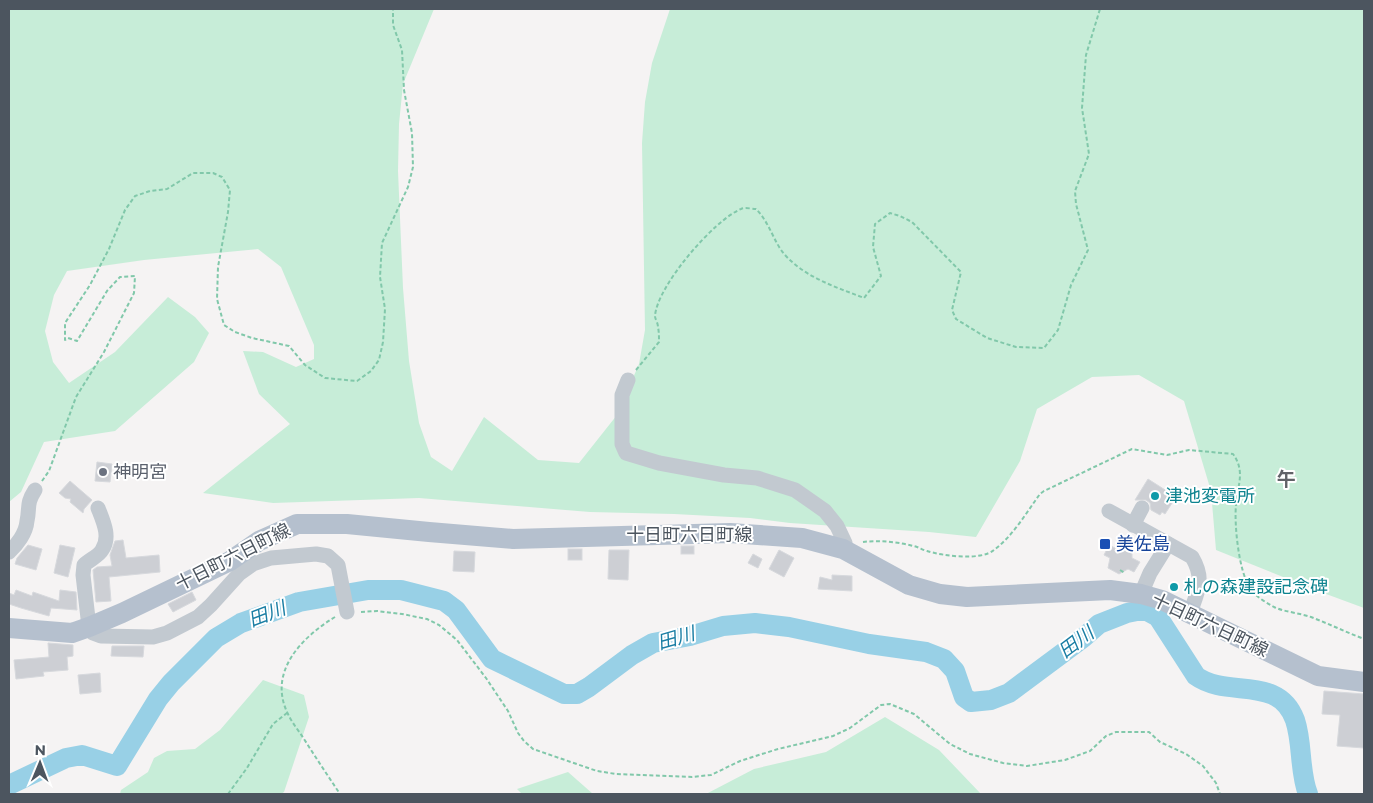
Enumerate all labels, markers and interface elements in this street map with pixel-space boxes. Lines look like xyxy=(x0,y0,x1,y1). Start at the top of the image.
place label: 神明宮 xyxy=(113,461,167,483)
marker: 神明宮 xyxy=(97,466,109,478)
district label: 午 xyxy=(1276,468,1296,491)
place label: 津池変電所 xyxy=(1165,485,1255,507)
marker: 津池変電所 xyxy=(1149,490,1161,502)
street label: 十日町六日町線 xyxy=(172,519,294,595)
street label: 十日町六日町線 xyxy=(626,524,752,546)
place label: 美佐島 xyxy=(1116,533,1170,555)
marker: 美佐島 xyxy=(1098,537,1112,551)
place label: 札の森建設記念碑 xyxy=(1184,576,1328,598)
marker: 札の森建設記念碑 xyxy=(1168,581,1180,593)
street label: 十日町六日町線 xyxy=(1148,588,1272,662)
water label: 田川 xyxy=(245,596,291,632)
water label: 田川 xyxy=(1054,620,1100,663)
water label: 田川 xyxy=(655,621,699,654)
north arrow xyxy=(15,738,65,788)
text: N xyxy=(34,741,46,759)

